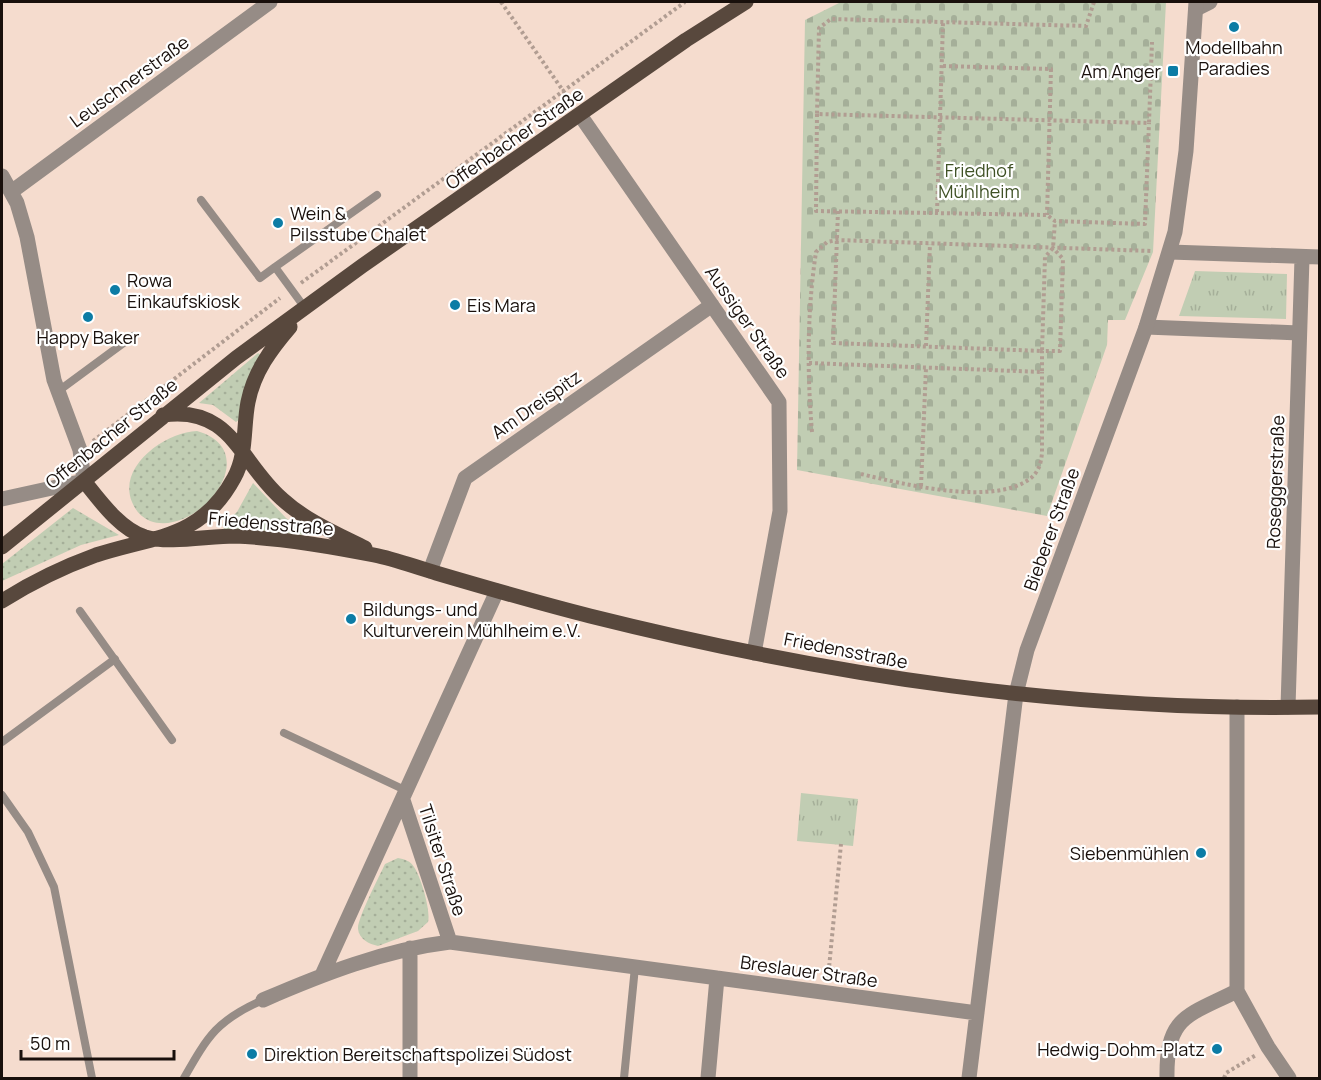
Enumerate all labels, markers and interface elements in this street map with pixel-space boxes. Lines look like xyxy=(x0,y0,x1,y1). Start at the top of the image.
marker: Modellbahn Paradies xyxy=(1227,20,1241,34)
street label: Leuschnerstraße xyxy=(65,30,193,132)
place label: Modellbahn Paradies xyxy=(1185,35,1283,80)
place label: Am Anger xyxy=(1081,59,1162,83)
marker: Am Anger xyxy=(1166,64,1180,78)
street label: Offenbacher Straße xyxy=(440,81,588,195)
park label: Friedhof Mühlheim xyxy=(938,158,1020,203)
place label: Wein & Pilsstube Chalet xyxy=(290,201,426,246)
marker: Wein & Pilsstube Chalet xyxy=(271,216,285,230)
street label: Aussiger Straße xyxy=(700,261,796,383)
place label: Rowa Einkaufskiosk xyxy=(127,268,241,313)
marker: Rowa Einkaufskiosk xyxy=(108,283,122,297)
place label: Eis Mara xyxy=(467,293,536,317)
marker: Eis Mara xyxy=(448,298,462,312)
marker: Happy Baker xyxy=(81,310,95,324)
place label: Happy Baker xyxy=(36,325,140,349)
street label: Am Dreispitz xyxy=(486,364,586,444)
street label: Offenbacher Straße xyxy=(40,372,182,494)
street label: Roseggerstraße xyxy=(1261,415,1289,549)
street label: Bieberer Straße xyxy=(1018,464,1084,594)
street label: Friedensstraße xyxy=(207,506,335,540)
place label: Bildungs- und Kulturverein Mühlheim e.V. xyxy=(363,597,581,642)
marker: Bildungs- und Kulturverein Mühlheim e.V. xyxy=(344,612,358,626)
street label: Friedensstraße xyxy=(782,626,910,674)
street label: Tilsiter Straße xyxy=(414,801,472,919)
place label: Siebenmühlen xyxy=(1070,841,1189,865)
marker: Siebenmühlen xyxy=(1194,846,1208,860)
street label: Breslauer Straße xyxy=(739,949,879,993)
scale bar xyxy=(21,1023,174,1061)
text: 50 m xyxy=(30,1031,70,1055)
place label: Hedwig-Dohm-Platz xyxy=(1037,1037,1205,1061)
place label: Direktion Bereitschaftspolizei Südost xyxy=(264,1042,572,1066)
marker: Hedwig-Dohm-Platz xyxy=(1210,1042,1224,1056)
marker: Direktion Bereitschaftspolizei Südost xyxy=(245,1047,259,1061)

